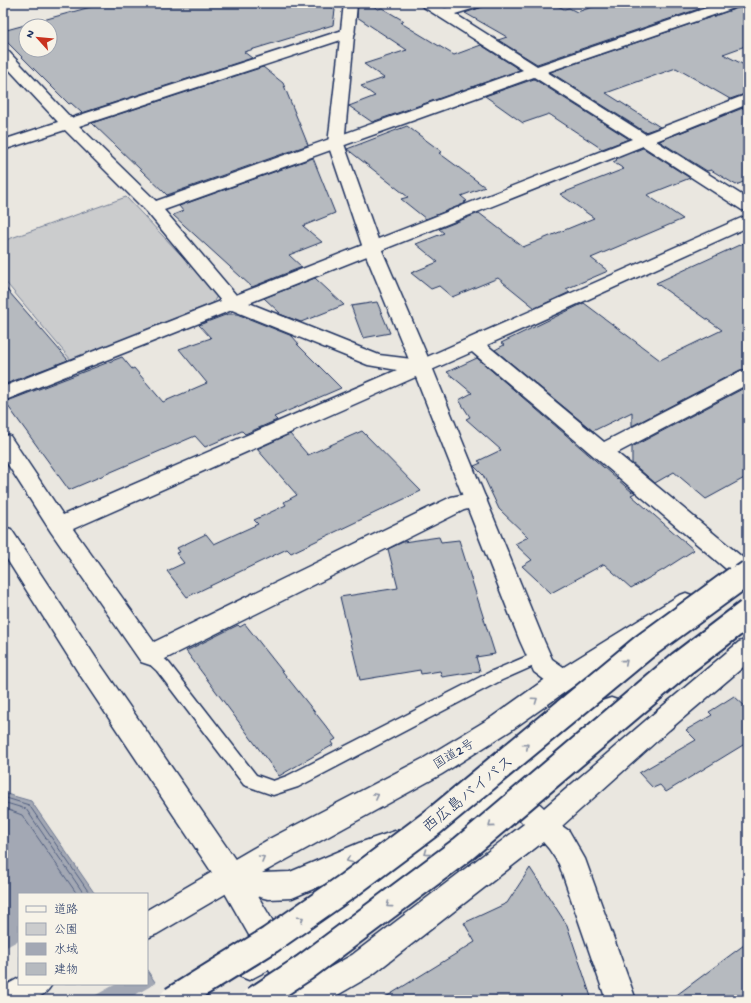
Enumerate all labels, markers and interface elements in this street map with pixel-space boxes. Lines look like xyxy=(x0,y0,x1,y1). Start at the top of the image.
north arrow xyxy=(18,18,58,58)
text: N xyxy=(24,28,38,40)
one-way arrow xyxy=(621,660,628,667)
one-way arrow xyxy=(531,697,538,705)
street label: 国道2号 xyxy=(430,736,478,773)
one-way arrow xyxy=(521,743,528,750)
street label: 西広島バイパス xyxy=(419,752,519,838)
one-way arrow xyxy=(372,794,379,801)
one-way arrow xyxy=(489,821,496,828)
one-way arrow xyxy=(424,848,431,855)
one-way arrow xyxy=(345,855,353,863)
one-way arrow xyxy=(258,856,265,863)
legend xyxy=(18,893,148,985)
one-way arrow xyxy=(387,901,394,908)
text: 道路 xyxy=(54,903,78,918)
one-way arrow xyxy=(296,917,303,924)
text: 公園 xyxy=(54,923,78,938)
text: 水域 xyxy=(54,943,78,958)
text: 建物 xyxy=(54,963,78,978)

